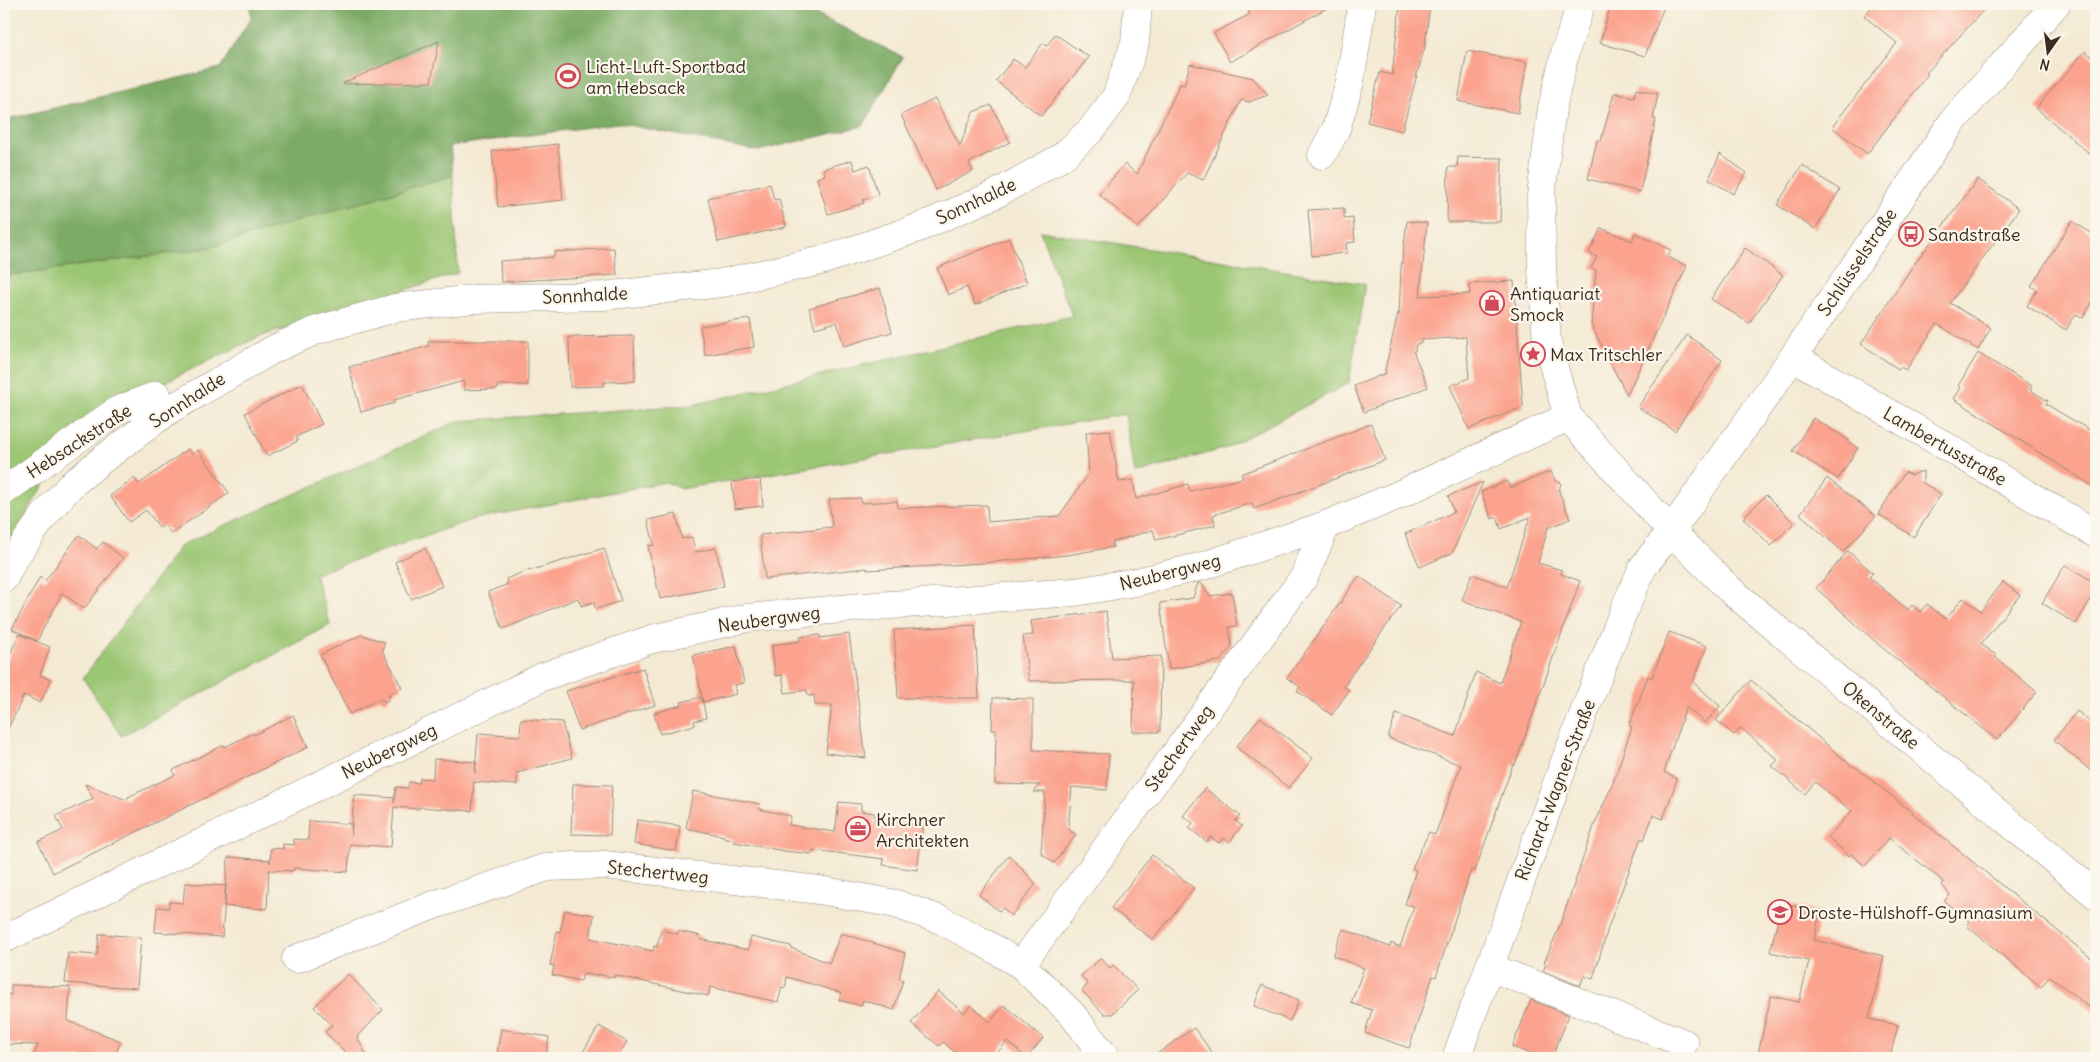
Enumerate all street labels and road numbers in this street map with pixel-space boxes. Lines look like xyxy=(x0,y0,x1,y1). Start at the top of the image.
street label: Sonnhalde xyxy=(932,172,1020,230)
street label: Schlüsselstraße xyxy=(1812,204,1902,320)
street label: Sonnhalde xyxy=(542,281,628,309)
street label: Sonnhalde xyxy=(145,367,229,433)
street label: Hebsackstraße xyxy=(22,399,136,483)
street label: Lambertusstraße xyxy=(1879,401,2011,491)
street label: Neubergweg xyxy=(1117,548,1223,596)
street label: Neubergweg xyxy=(716,600,822,638)
street label: Okenstraße xyxy=(1838,676,1924,754)
street label: Richard-Wagner-Straße xyxy=(1510,696,1600,884)
street label: Stechertweg xyxy=(1140,700,1218,796)
street label: Neubergweg xyxy=(338,718,440,784)
street label: Stechertweg xyxy=(606,855,710,889)

